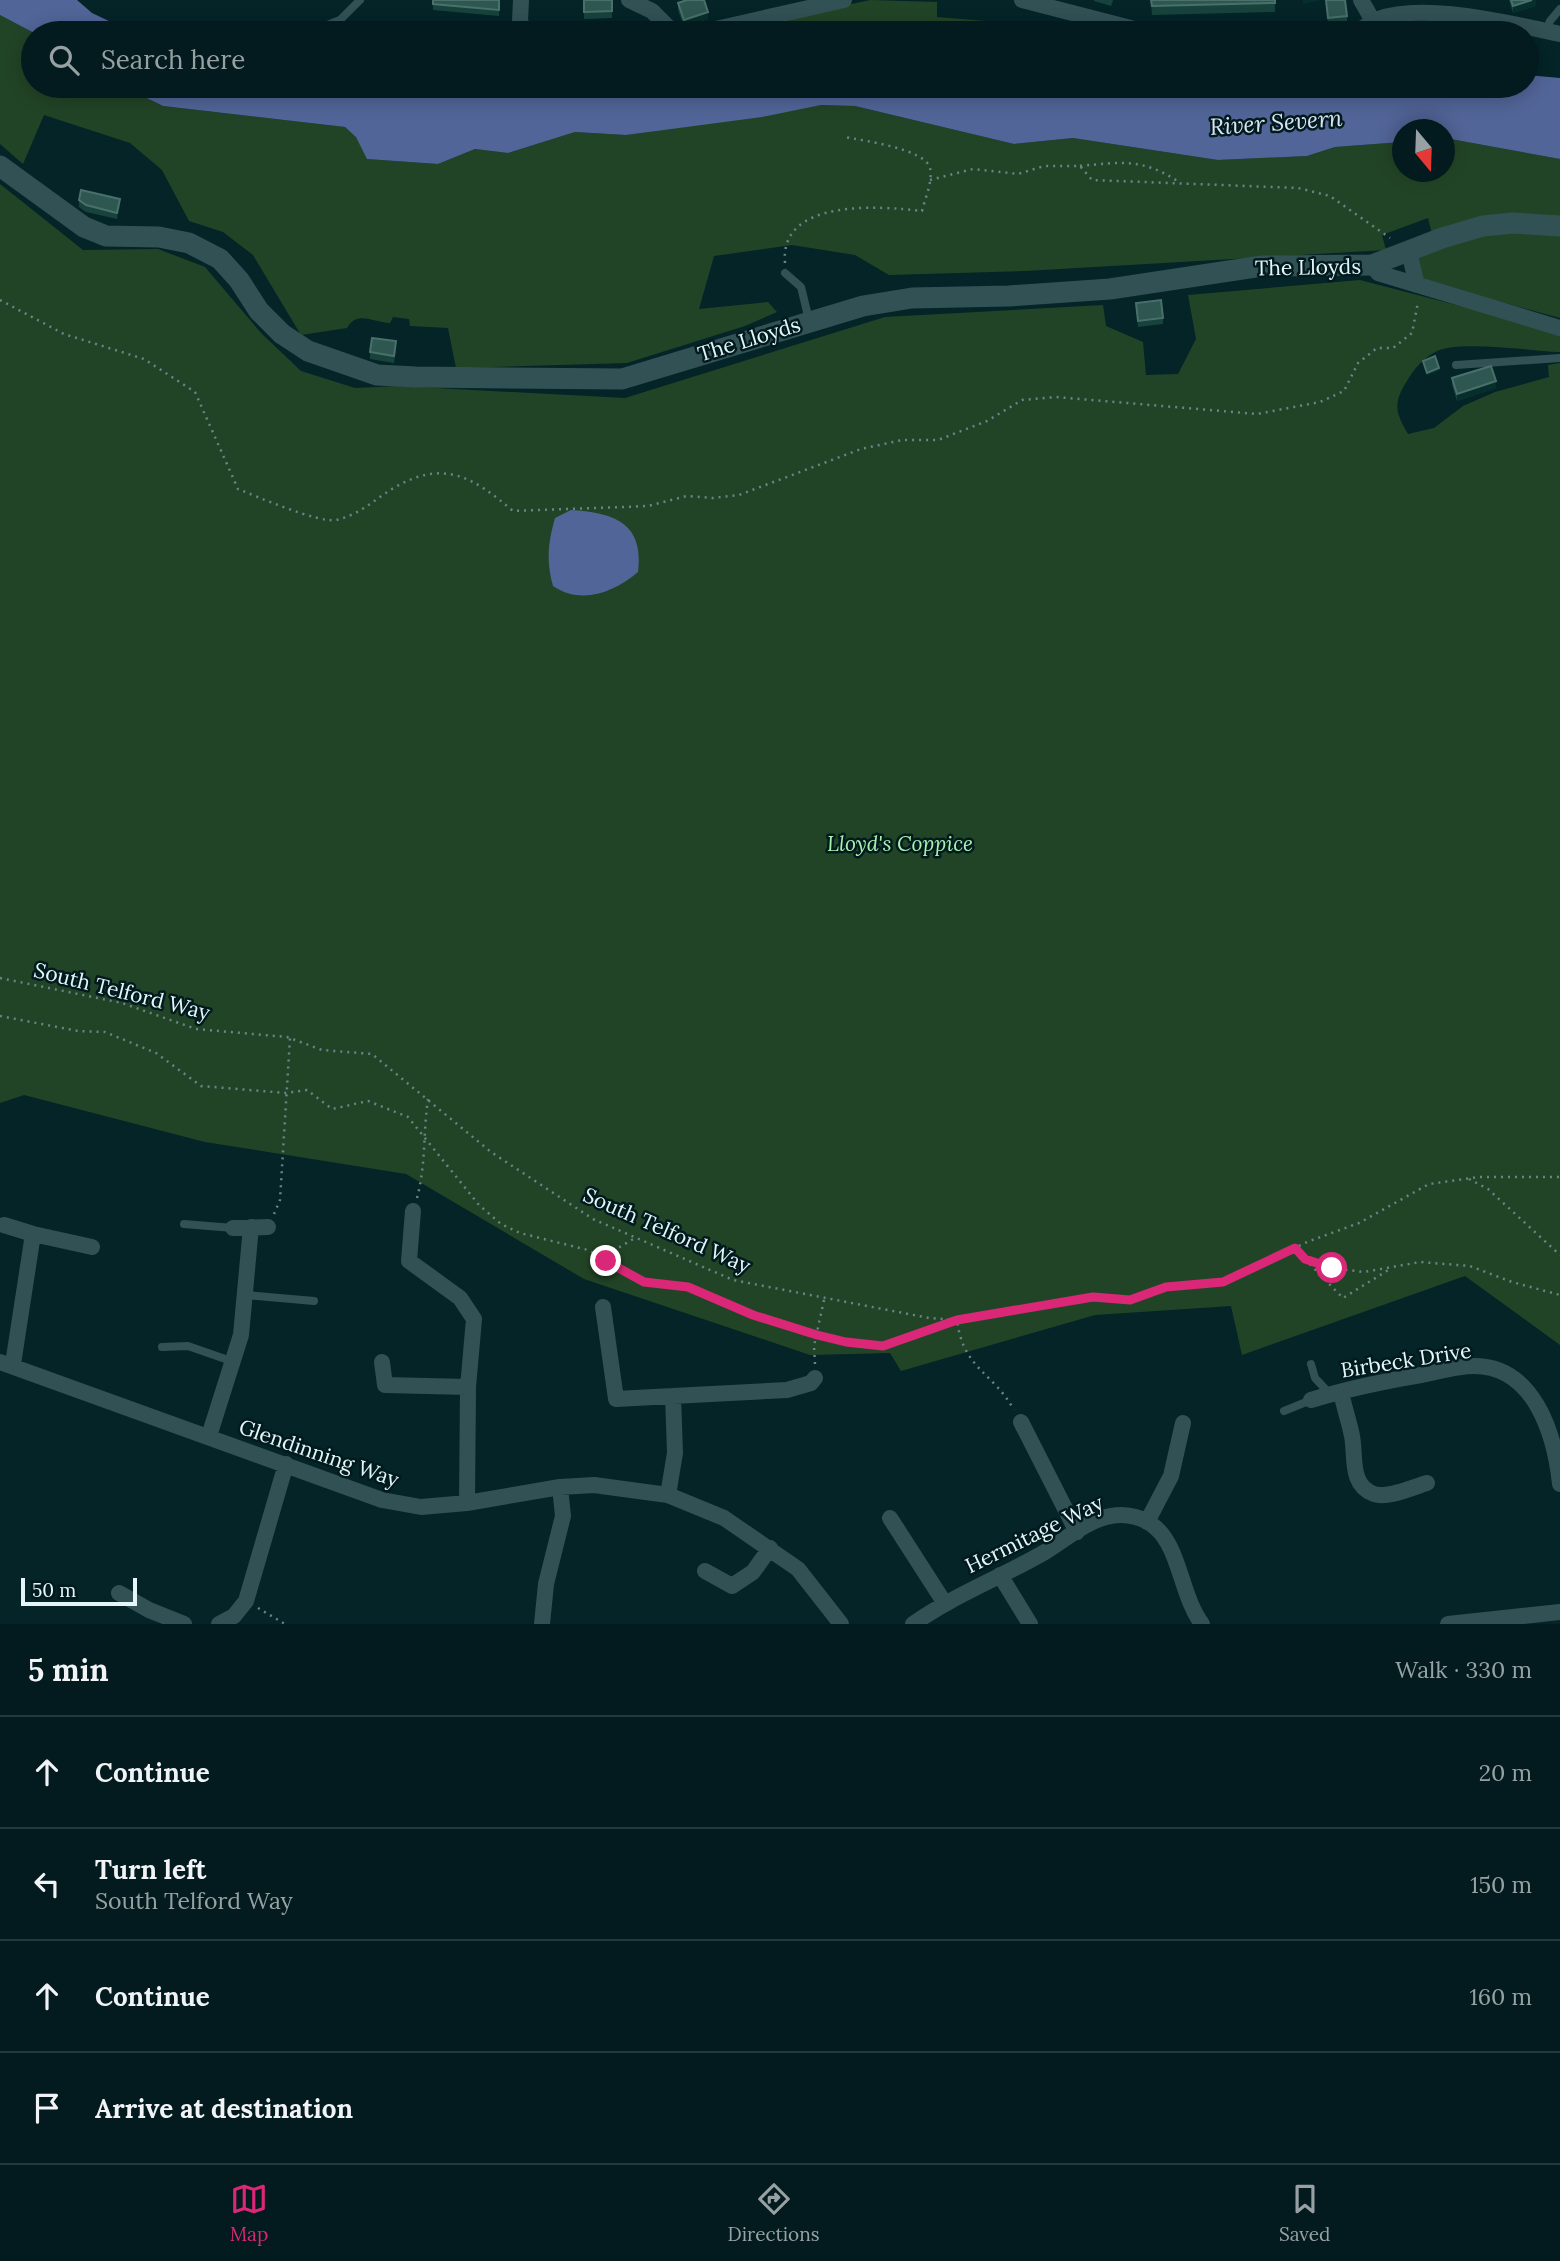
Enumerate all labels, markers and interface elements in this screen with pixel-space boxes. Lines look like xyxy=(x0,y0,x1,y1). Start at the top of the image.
search box xyxy=(21,21,1539,98)
icon: search xyxy=(45,41,83,79)
text: Search here xyxy=(101,43,245,76)
water label: River Severn xyxy=(1209,103,1343,141)
north arrow xyxy=(1392,119,1455,182)
street label: The Lloyds xyxy=(1255,253,1361,281)
street label: The Lloyds xyxy=(694,311,804,367)
park label: Lloyd's Coppice xyxy=(827,830,973,857)
street label: South Telford Way xyxy=(31,956,213,1026)
street label: South Telford Way xyxy=(579,1181,755,1279)
route end xyxy=(590,1245,621,1276)
route start xyxy=(1316,1252,1347,1283)
street label: Birbeck Drive xyxy=(1339,1336,1473,1384)
street label: Glendinning Way xyxy=(235,1413,403,1493)
street label: Hermitage Way xyxy=(960,1489,1108,1579)
scale bar xyxy=(21,1575,136,1607)
text: 50 m xyxy=(32,1578,76,1602)
text: 5 min xyxy=(28,1651,109,1689)
text: Walk · 330 m xyxy=(1395,1655,1532,1684)
icon: ahead xyxy=(28,1753,66,1791)
text: Continue xyxy=(95,1756,210,1789)
text: 20 m xyxy=(1479,1758,1532,1787)
text: Turn left xyxy=(95,1853,206,1886)
icon: left xyxy=(28,1865,66,1903)
text: 150 m xyxy=(1470,1870,1532,1899)
text: South Telford Way xyxy=(95,1886,293,1915)
icon: ahead xyxy=(28,1977,66,2015)
text: Continue xyxy=(95,1980,210,2013)
text: 160 m xyxy=(1469,1982,1532,2011)
icon: arrive xyxy=(28,2089,66,2127)
text: Arrive at destination xyxy=(95,2092,353,2125)
tab: Map xyxy=(230,2180,268,2246)
tab: Directions xyxy=(728,2180,820,2246)
tab: Saved xyxy=(1279,2180,1330,2246)

